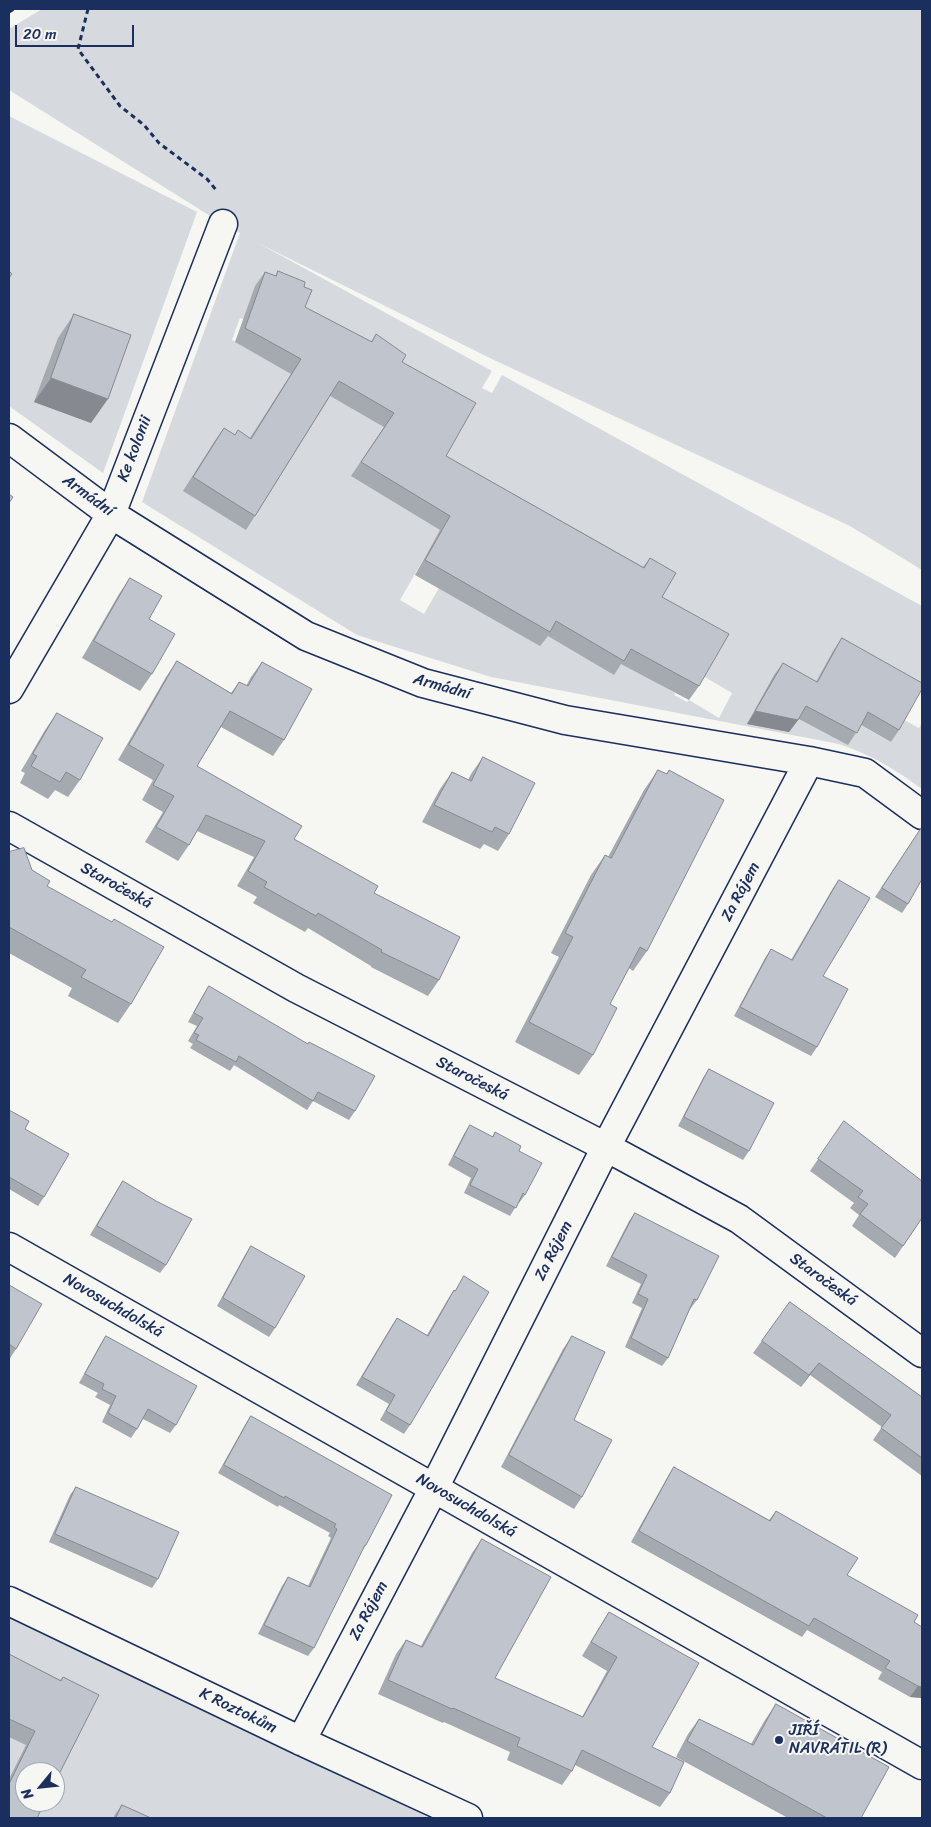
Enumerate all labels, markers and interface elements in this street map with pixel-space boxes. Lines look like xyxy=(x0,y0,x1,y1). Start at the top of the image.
scale bar xyxy=(18,15,136,47)
text: 20 m xyxy=(23,21,57,47)
street label: Ke kolonii xyxy=(114,413,156,485)
street label: Armádní xyxy=(59,471,117,521)
street label: Armádní xyxy=(411,670,473,704)
street label: Staročeská xyxy=(77,859,155,913)
street label: Za Rájem xyxy=(717,859,765,925)
street label: Staročeská xyxy=(433,1053,511,1105)
street label: Za Rájem xyxy=(531,1218,577,1284)
street label: Staročeská xyxy=(786,1249,860,1311)
street label: Novosuchdolská xyxy=(60,1270,166,1342)
street label: Novosuchdolská xyxy=(413,1470,519,1542)
street label: Za Rájem xyxy=(345,1578,393,1644)
street label: K Roztokům xyxy=(196,1684,280,1738)
place label: JIŘÍ NAVRÁTIL (R) xyxy=(789,1721,887,1759)
marker: JIŘÍ NAVRÁTIL (R) xyxy=(773,1734,785,1746)
north arrow xyxy=(15,1762,65,1812)
text: N xyxy=(14,1784,41,1804)

